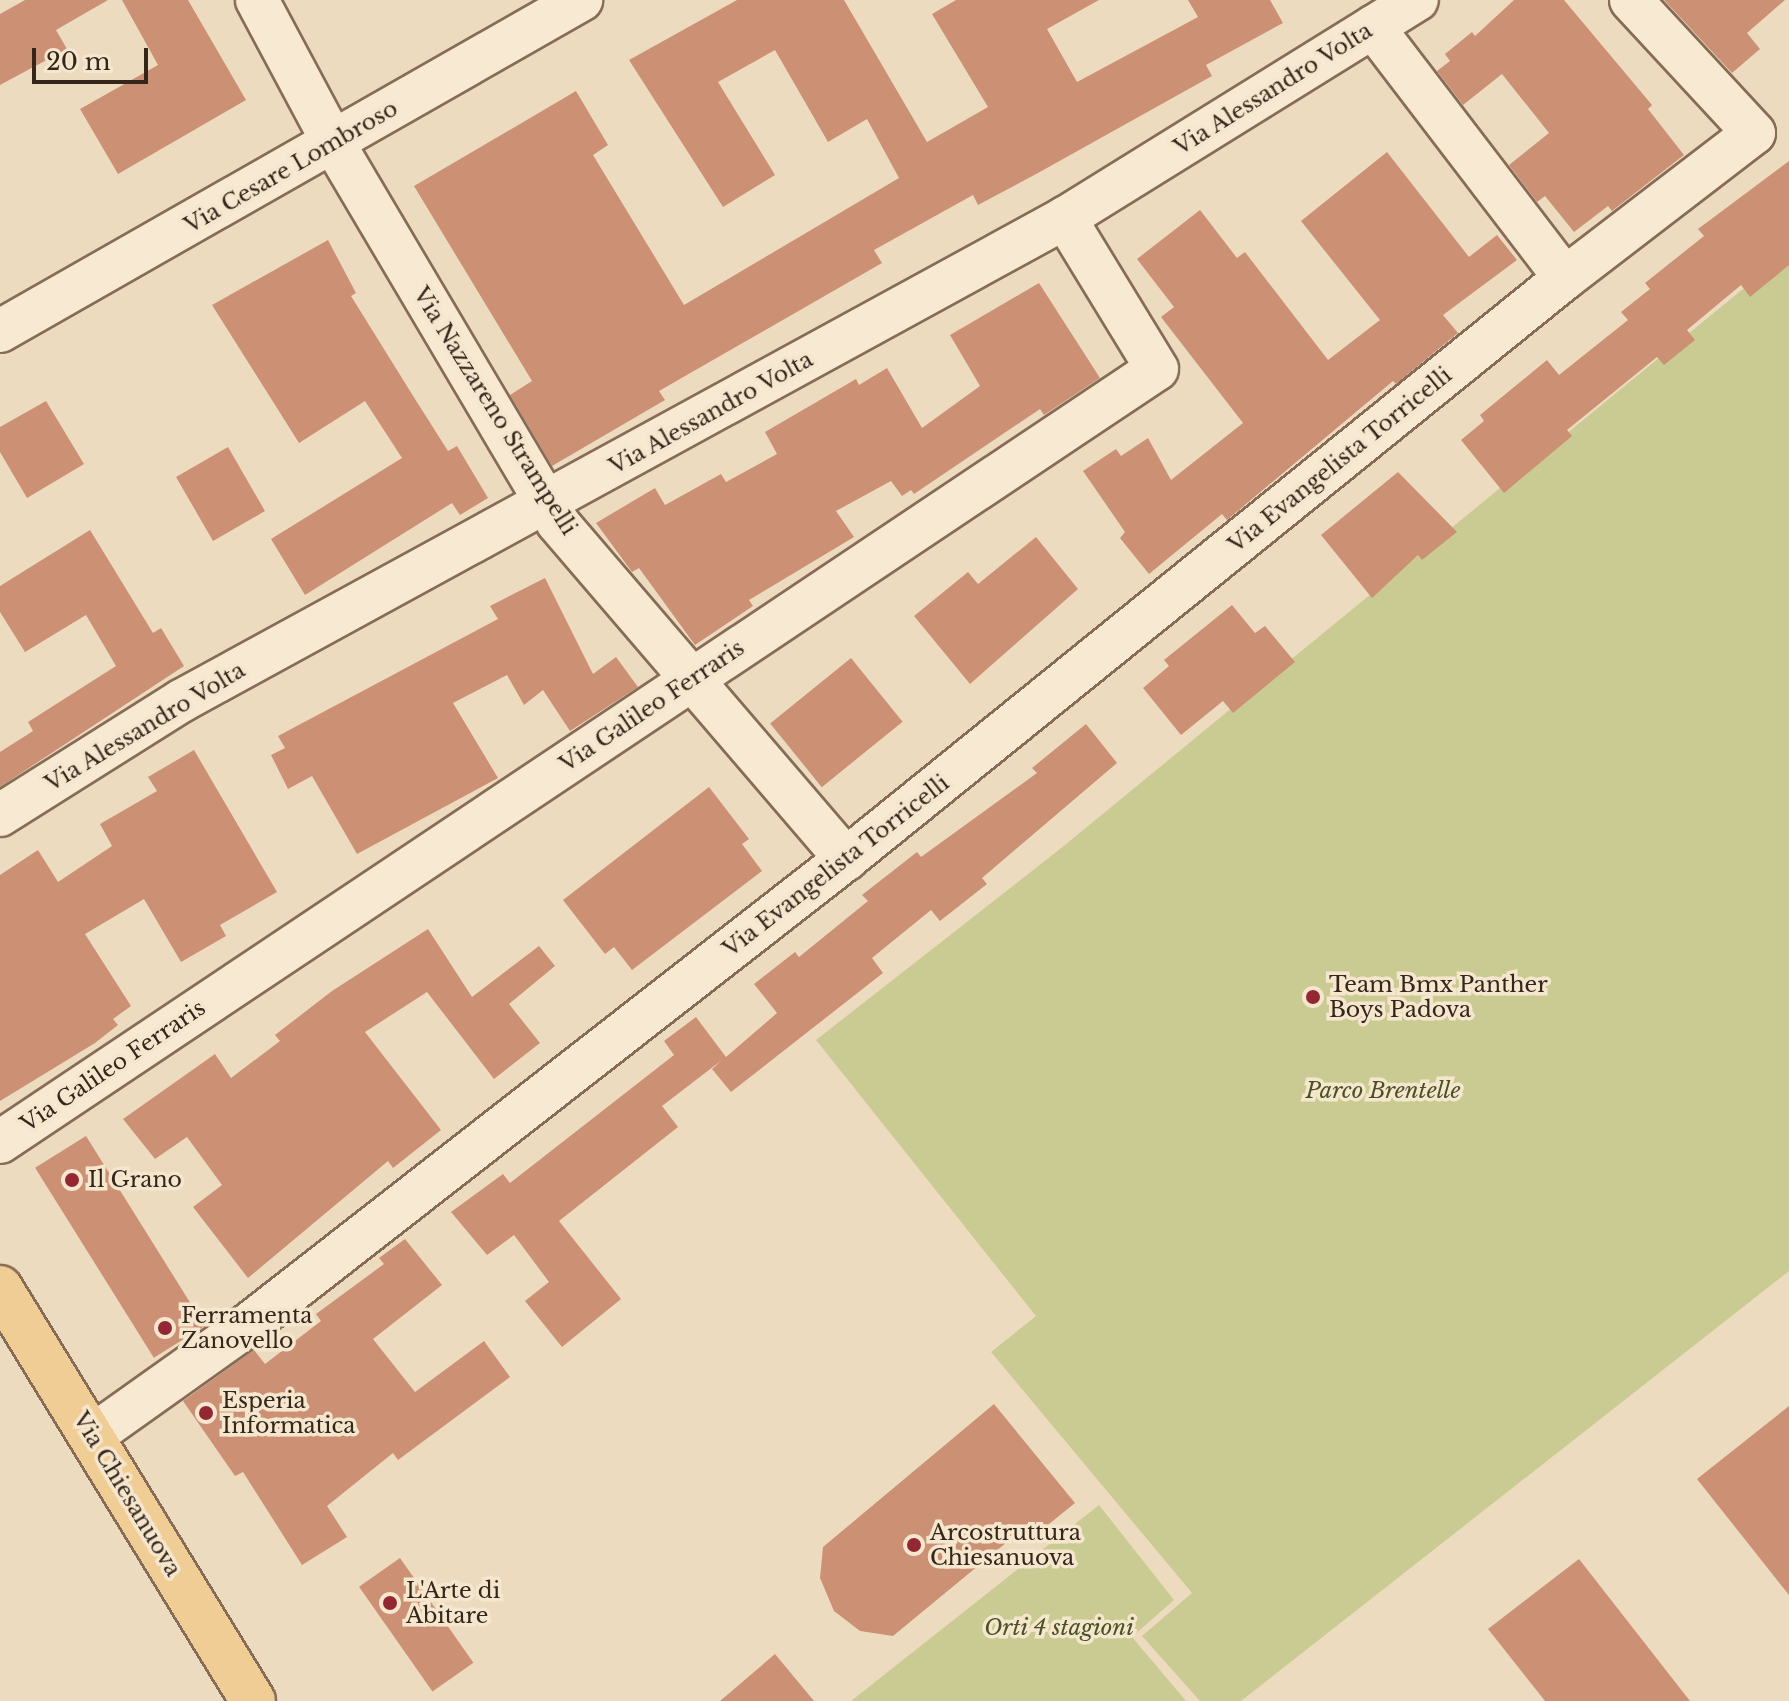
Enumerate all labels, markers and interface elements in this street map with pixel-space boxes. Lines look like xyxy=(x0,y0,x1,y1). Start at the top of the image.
street label: Via Alessandro Volta xyxy=(1168,17,1378,161)
scale bar xyxy=(36,32,152,82)
text: 20 m xyxy=(46,47,111,76)
street label: Via Cesare Lombroso xyxy=(180,95,402,239)
street label: Via Nazzareno Strampelli xyxy=(408,282,582,540)
street label: Via Alessandro Volta xyxy=(604,346,818,480)
street label: Via Evangelista Torricelli xyxy=(1223,361,1457,559)
street label: Via Galileo Ferraris xyxy=(555,634,749,778)
street label: Via Alessandro Volta xyxy=(39,656,251,798)
street label: Via Evangelista Torricelli xyxy=(717,769,955,963)
place label: Team Bmx Panther Boys Padova xyxy=(1329,971,1548,1022)
marker: Team Bmx Panther Boys Padova xyxy=(1304,988,1322,1006)
street label: Via Galileo Ferraris xyxy=(16,994,210,1138)
park label: Parco Brentelle xyxy=(1306,1078,1460,1104)
place label: Il Grano xyxy=(88,1167,182,1193)
marker: Il Grano xyxy=(63,1171,81,1189)
place label: Ferramenta Zanovello xyxy=(181,1302,312,1354)
marker: Ferramenta Zanovello xyxy=(156,1319,174,1337)
place label: Esperia Informatica xyxy=(222,1387,356,1438)
marker: Esperia Informatica xyxy=(197,1404,215,1422)
street label: Via Chiesanuova xyxy=(67,1407,187,1581)
place label: Arcostruttura Chiesanuova xyxy=(930,1519,1081,1570)
marker: Arcostruttura Chiesanuova xyxy=(905,1536,923,1554)
place label: L'Arte di Abitare xyxy=(406,1577,500,1628)
marker: L'Arte di Abitare xyxy=(381,1594,399,1612)
park label: Orti 4 stagioni xyxy=(984,1615,1134,1641)

